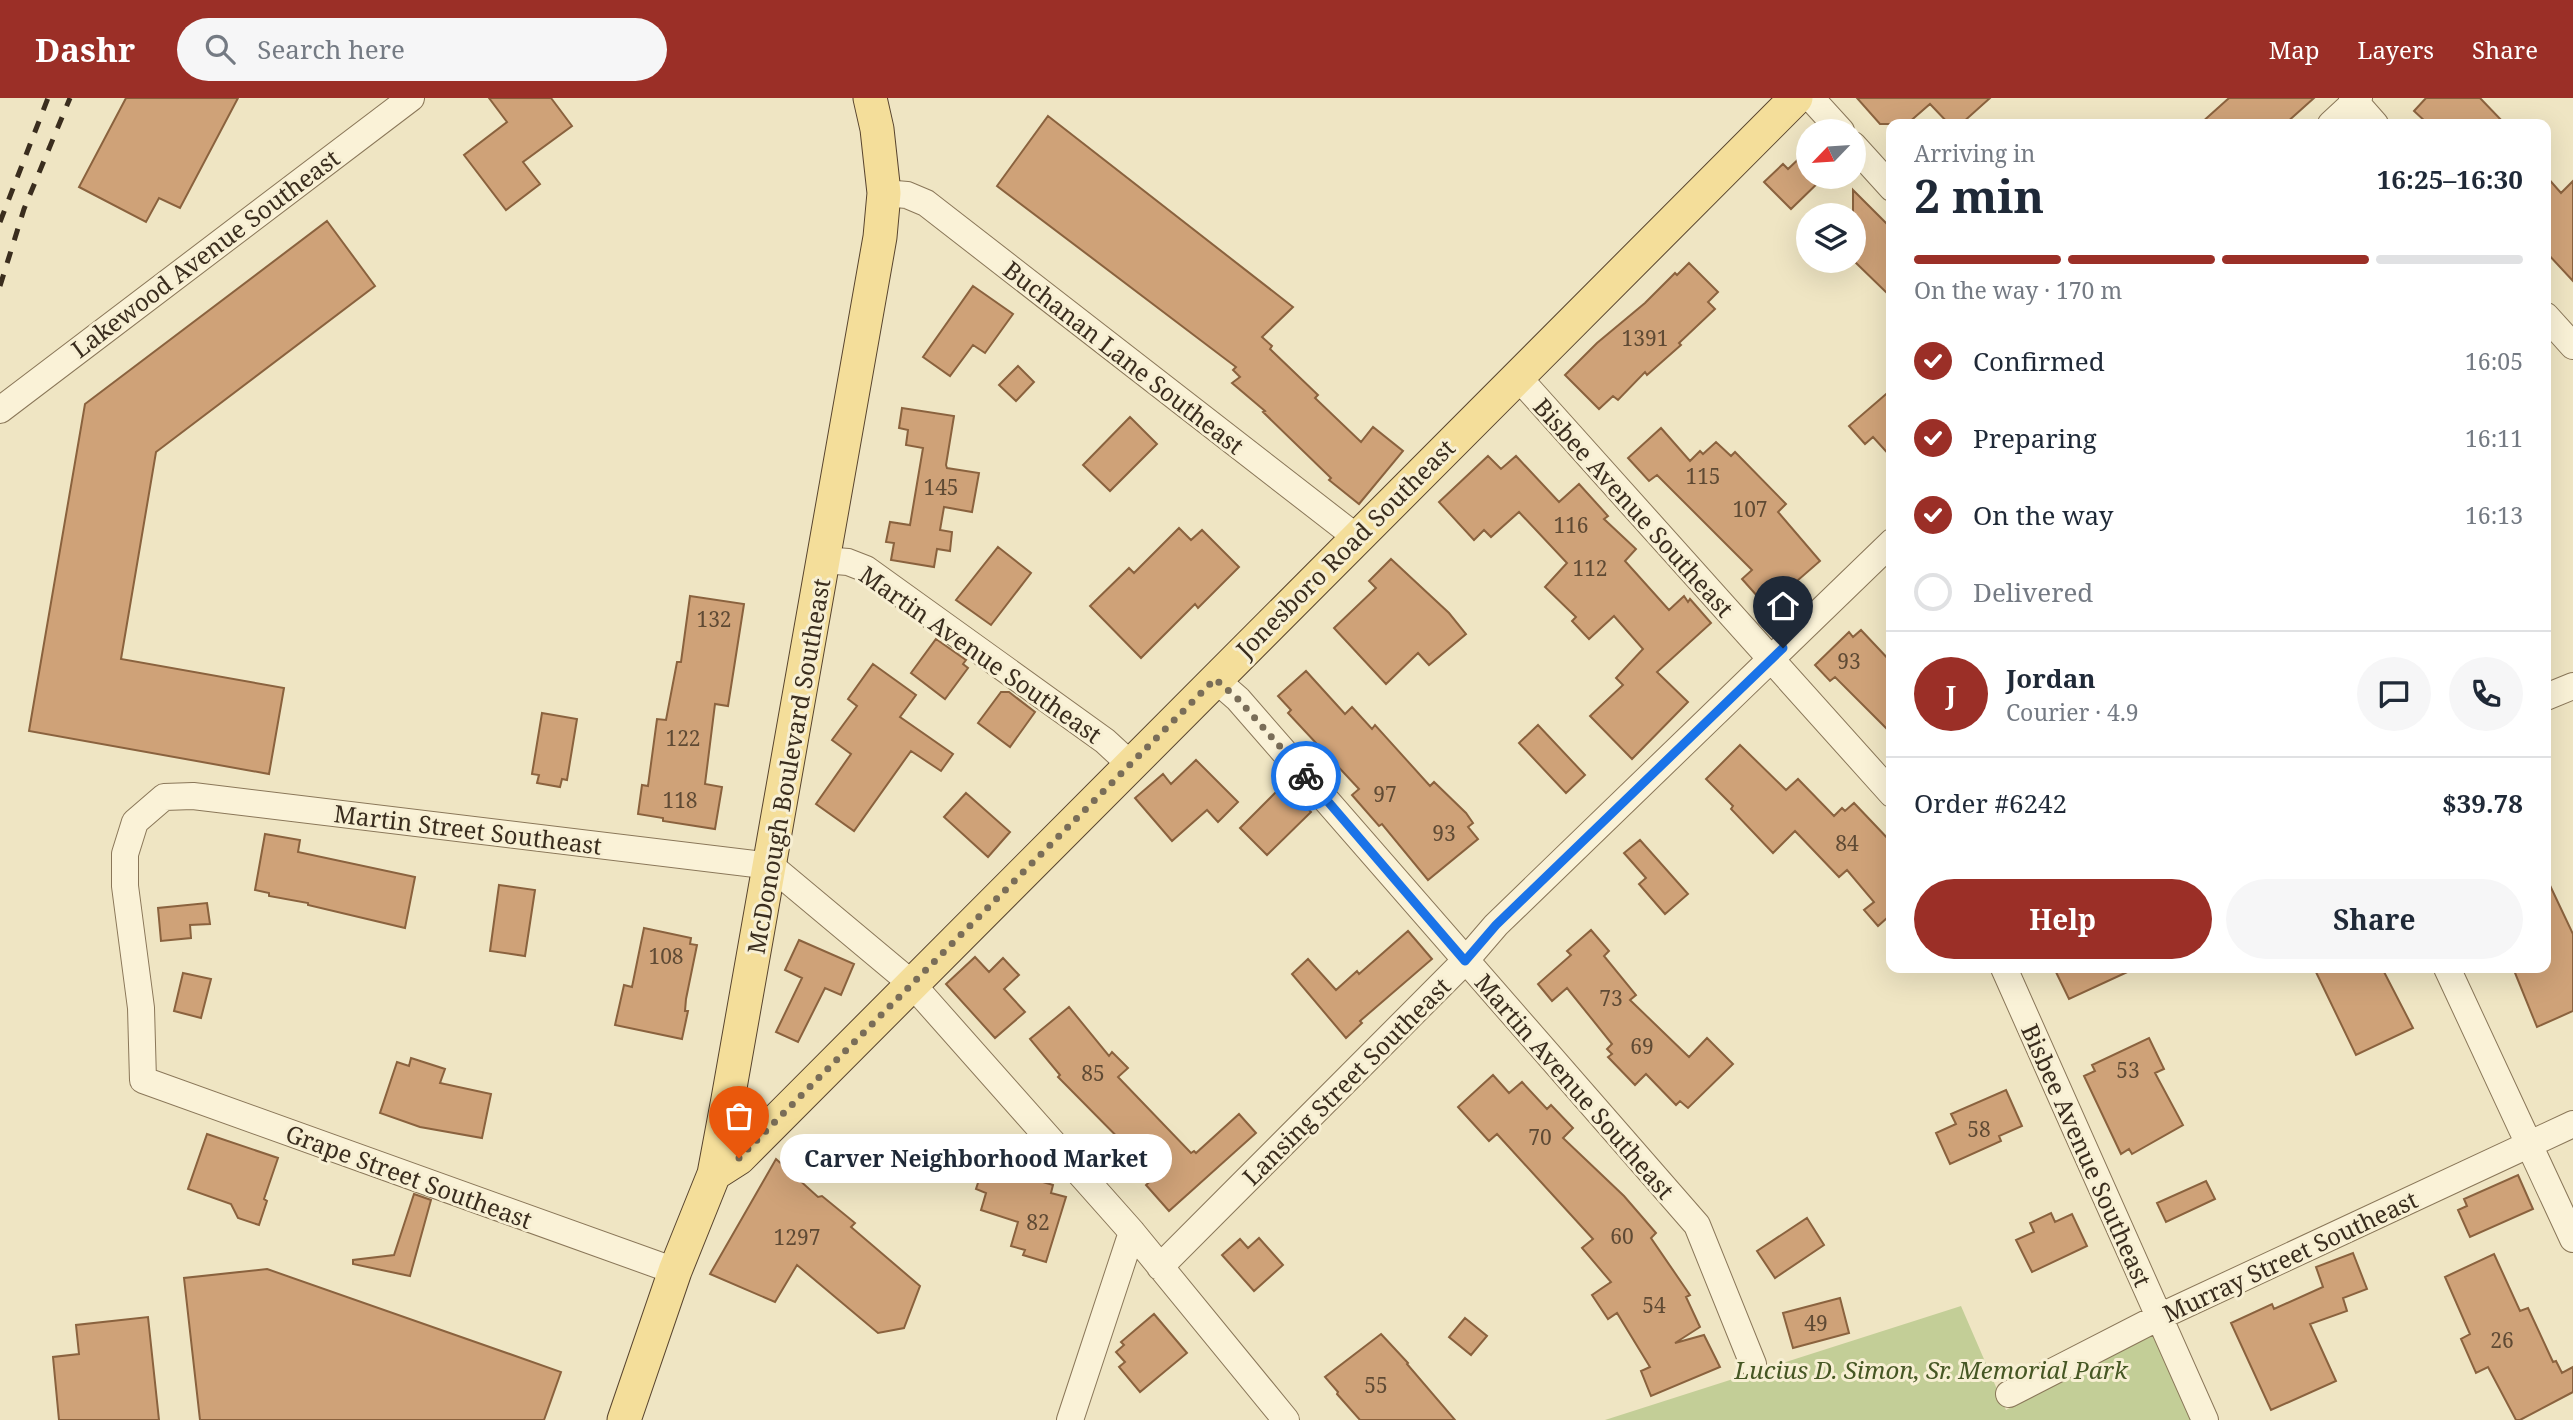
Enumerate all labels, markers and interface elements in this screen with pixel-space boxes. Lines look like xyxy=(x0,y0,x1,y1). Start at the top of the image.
search box xyxy=(177,18,667,81)
text: Dashr xyxy=(35,27,135,72)
icon: search xyxy=(201,30,239,68)
text: Search here xyxy=(257,31,405,67)
text: Map xyxy=(2269,33,2320,66)
text: Layers xyxy=(2358,33,2434,66)
text: Share xyxy=(2472,33,2538,66)
north arrow xyxy=(1796,119,1866,189)
map controls xyxy=(1796,119,1866,273)
text: Arriving in xyxy=(1914,137,2035,169)
street label: Lakewood Avenue Southeast xyxy=(64,141,346,365)
text: 16:25–16:30 xyxy=(2377,161,2523,197)
text: 2 min xyxy=(1914,164,2044,226)
button: layers xyxy=(1796,203,1866,273)
street label: Buchanan Lane Southeast xyxy=(997,253,1251,461)
text: On the way · 170 m xyxy=(1914,274,2122,306)
house number: 1391 xyxy=(1622,324,1668,352)
icon: check xyxy=(1914,342,1952,380)
text: Confirmed xyxy=(1973,343,2105,379)
text: 16:05 xyxy=(2465,345,2523,377)
street label: Bisbee Avenue Southeast xyxy=(1527,390,1741,624)
icon: check xyxy=(1914,419,1952,457)
text: Preparing xyxy=(1973,420,2097,456)
text: 16:11 xyxy=(2465,422,2523,454)
street label: Jonesboro Road Southeast xyxy=(1228,431,1462,665)
house number: 115 xyxy=(1685,462,1721,490)
house number: 145 xyxy=(923,473,959,501)
house number: 107 xyxy=(1732,495,1768,523)
icon: check xyxy=(1914,496,1952,534)
text: On the way xyxy=(1973,497,2113,533)
text: 16:13 xyxy=(2465,499,2523,531)
house number: 116 xyxy=(1553,511,1589,539)
house number: 112 xyxy=(1572,554,1608,582)
street label: Martin Avenue Southeast xyxy=(853,558,1109,750)
text: Delivered xyxy=(1973,574,2093,610)
street label: McDonough Boulevard Southeast xyxy=(739,576,837,956)
pin xyxy=(1753,576,1813,648)
icon: home xyxy=(1764,587,1802,625)
house number: 132 xyxy=(696,605,732,633)
house number: 93 xyxy=(1837,647,1861,675)
button: chat xyxy=(2357,657,2431,731)
button: phone xyxy=(2449,657,2523,731)
text: Jordan xyxy=(2006,660,2096,696)
text: J xyxy=(1946,676,1956,712)
text: Courier · 4.9 xyxy=(2006,696,2139,728)
house number: 122 xyxy=(665,724,701,752)
courier xyxy=(1271,741,1341,811)
icon: bike xyxy=(1287,757,1325,795)
house number: 97 xyxy=(1373,780,1397,808)
text: Order #6242 xyxy=(1914,785,2067,821)
text: $39.78 xyxy=(2442,785,2523,821)
house number: 118 xyxy=(662,786,698,814)
street label: Martin Street Southeast xyxy=(332,796,604,862)
house number: 93 xyxy=(1432,819,1456,847)
house number: 84 xyxy=(1835,829,1859,857)
button: Help xyxy=(1914,879,2212,959)
button: Share xyxy=(2226,879,2523,959)
house number: 108 xyxy=(648,942,684,970)
street label: Martin Avenue Southeast xyxy=(1468,966,1682,1206)
street label: Lansing Street Southeast xyxy=(1235,970,1457,1192)
house number: 73 xyxy=(1599,984,1623,1012)
street label: Bisbee Avenue Southeast xyxy=(2014,1018,2160,1292)
house number: 69 xyxy=(1630,1032,1654,1060)
house number: 53 xyxy=(2116,1056,2140,1084)
house number: 85 xyxy=(1081,1059,1105,1087)
pin xyxy=(709,1086,769,1158)
icon: bag xyxy=(720,1097,758,1135)
house number: 58 xyxy=(1967,1115,1991,1143)
street label: Grape Street Southeast xyxy=(281,1116,537,1236)
house number: 70 xyxy=(1528,1123,1552,1151)
callout: Carver Neighborhood Market xyxy=(781,1134,1173,1182)
text: Carver Neighborhood Market xyxy=(804,1142,1148,1174)
street label: Murray Street Southeast xyxy=(2157,1182,2423,1330)
house number: 82 xyxy=(1026,1208,1050,1236)
house number: 60 xyxy=(1610,1222,1634,1250)
house number: 1297 xyxy=(774,1223,820,1251)
house number: 54 xyxy=(1642,1291,1666,1319)
house number: 49 xyxy=(1804,1309,1828,1337)
house number: 26 xyxy=(2490,1326,2514,1354)
park label: Lucius D. Simon, Sr. Memorial Park xyxy=(1733,1353,2129,1386)
house number: 55 xyxy=(1364,1371,1388,1399)

